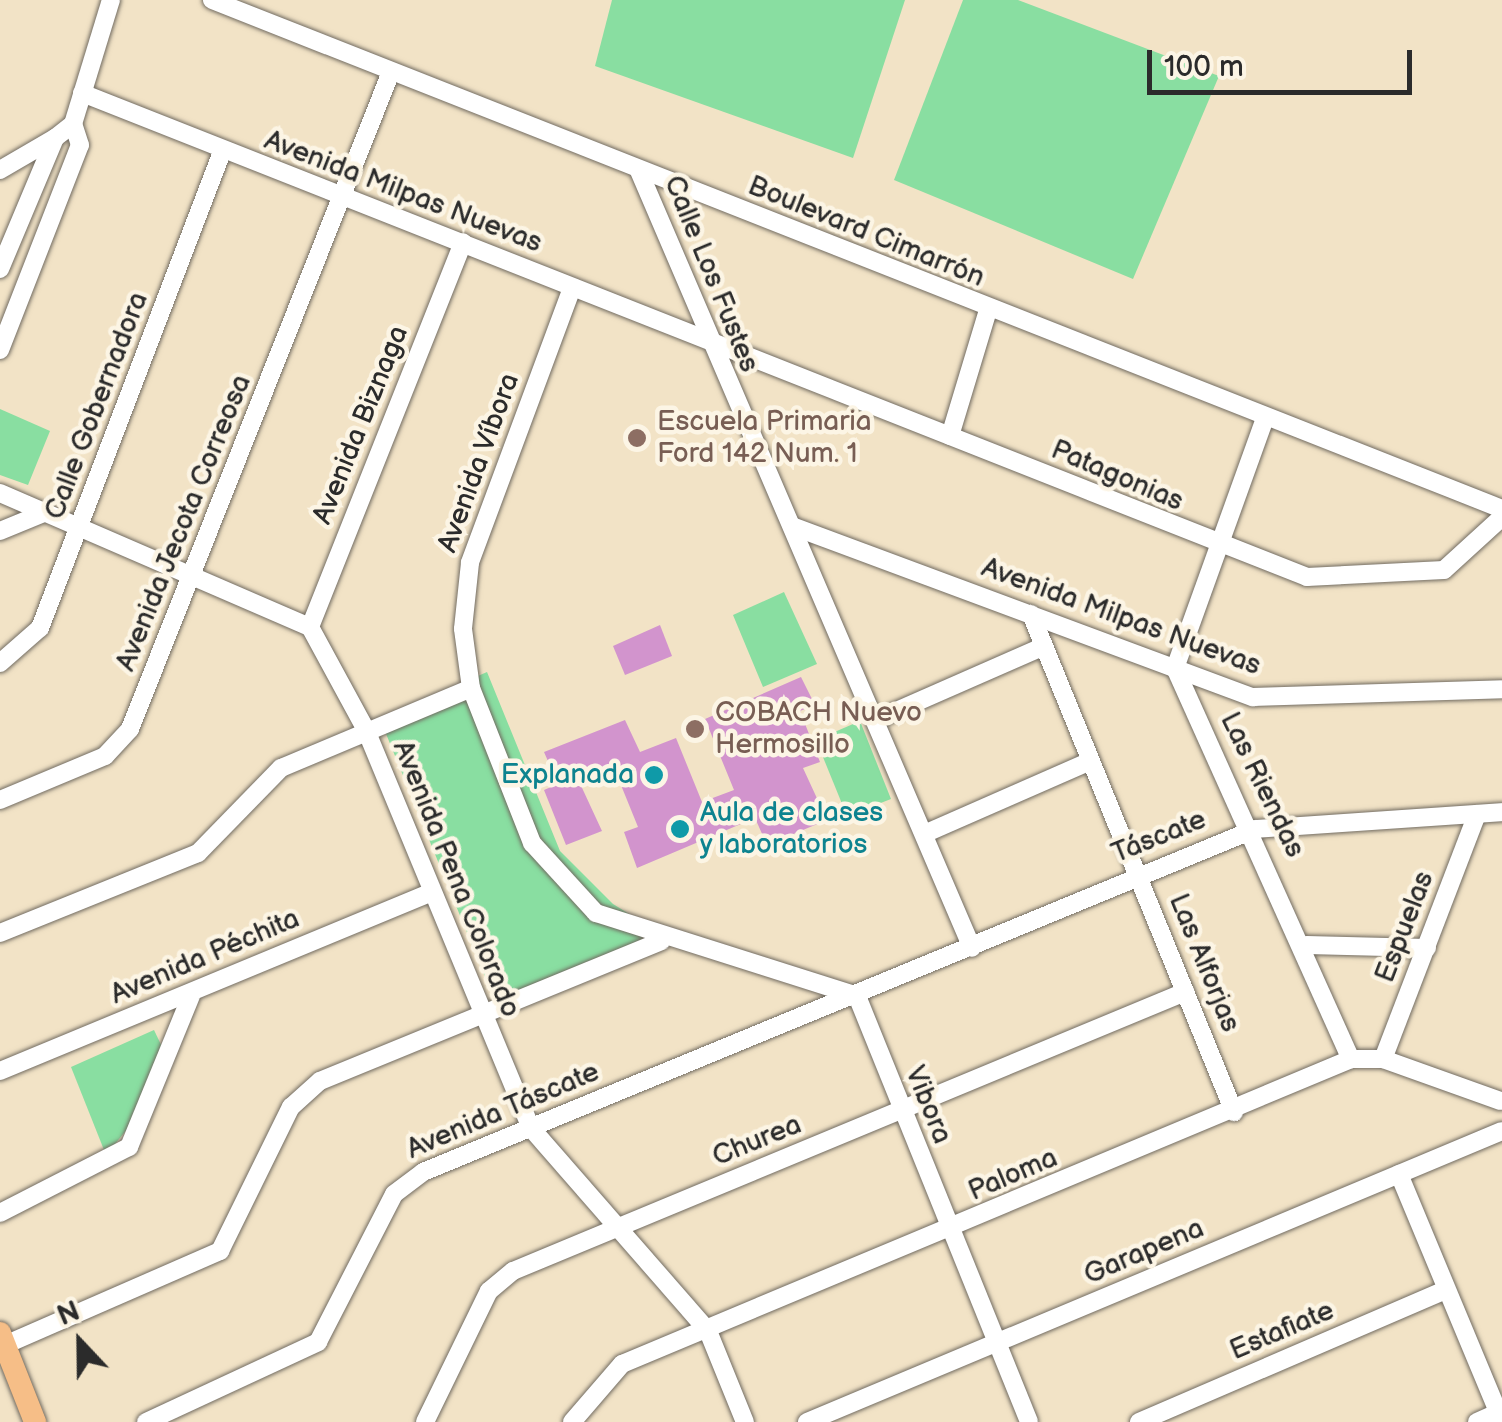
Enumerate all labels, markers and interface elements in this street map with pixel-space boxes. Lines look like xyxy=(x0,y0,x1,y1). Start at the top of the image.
scale bar xyxy=(1152,30,1417,92)
text: 100 m xyxy=(1164,49,1244,85)
street label: Avenida Milpas Nuevas xyxy=(260,124,546,260)
street label: Boulevard Cimarrón xyxy=(743,169,989,295)
street label: Calle Los Fustes xyxy=(656,171,766,377)
street label: Calle Gobernadora xyxy=(38,288,156,524)
street label: Avenida Biznaga xyxy=(306,321,416,529)
street label: Avenida Víbora xyxy=(431,368,527,558)
street label: Avenida Jecota Correosa xyxy=(109,369,259,677)
place label: Escuela Primaria Ford 142 Num. 1 xyxy=(657,405,872,471)
marker: Escuela Primaria Ford 142 Num. 1 xyxy=(626,427,648,449)
street label: Patagonias xyxy=(1046,433,1188,519)
street label: Avenida Milpas Nuevas xyxy=(977,551,1265,683)
place label: COBACH Nuevo Hermosillo xyxy=(715,696,922,762)
street label: Las Riendas xyxy=(1212,707,1312,863)
marker: COBACH Nuevo Hermosillo xyxy=(684,718,706,740)
street label: Avenida Pena Colorado xyxy=(385,736,527,1022)
place label: Explanada xyxy=(501,758,634,792)
marker: Explanada xyxy=(643,764,665,786)
place label: Aula de clases y laboratorios xyxy=(700,796,883,862)
street label: Táscate xyxy=(1107,803,1211,871)
marker: Aula de clases y laboratorios xyxy=(669,818,691,840)
street label: Espuelas xyxy=(1368,867,1442,987)
street label: Las Alforjas xyxy=(1161,889,1247,1037)
street label: Avenida Péchita xyxy=(106,902,304,1012)
street label: Avenida Táscate xyxy=(401,1055,605,1167)
street label: Vibora xyxy=(897,1061,959,1149)
street label: Churea xyxy=(708,1108,806,1174)
street label: Paloma xyxy=(963,1141,1063,1209)
street label: Garapena xyxy=(1079,1212,1209,1292)
north arrow xyxy=(30,1292,130,1392)
text: N xyxy=(53,1294,85,1333)
street label: Estafiate xyxy=(1225,1294,1339,1368)

